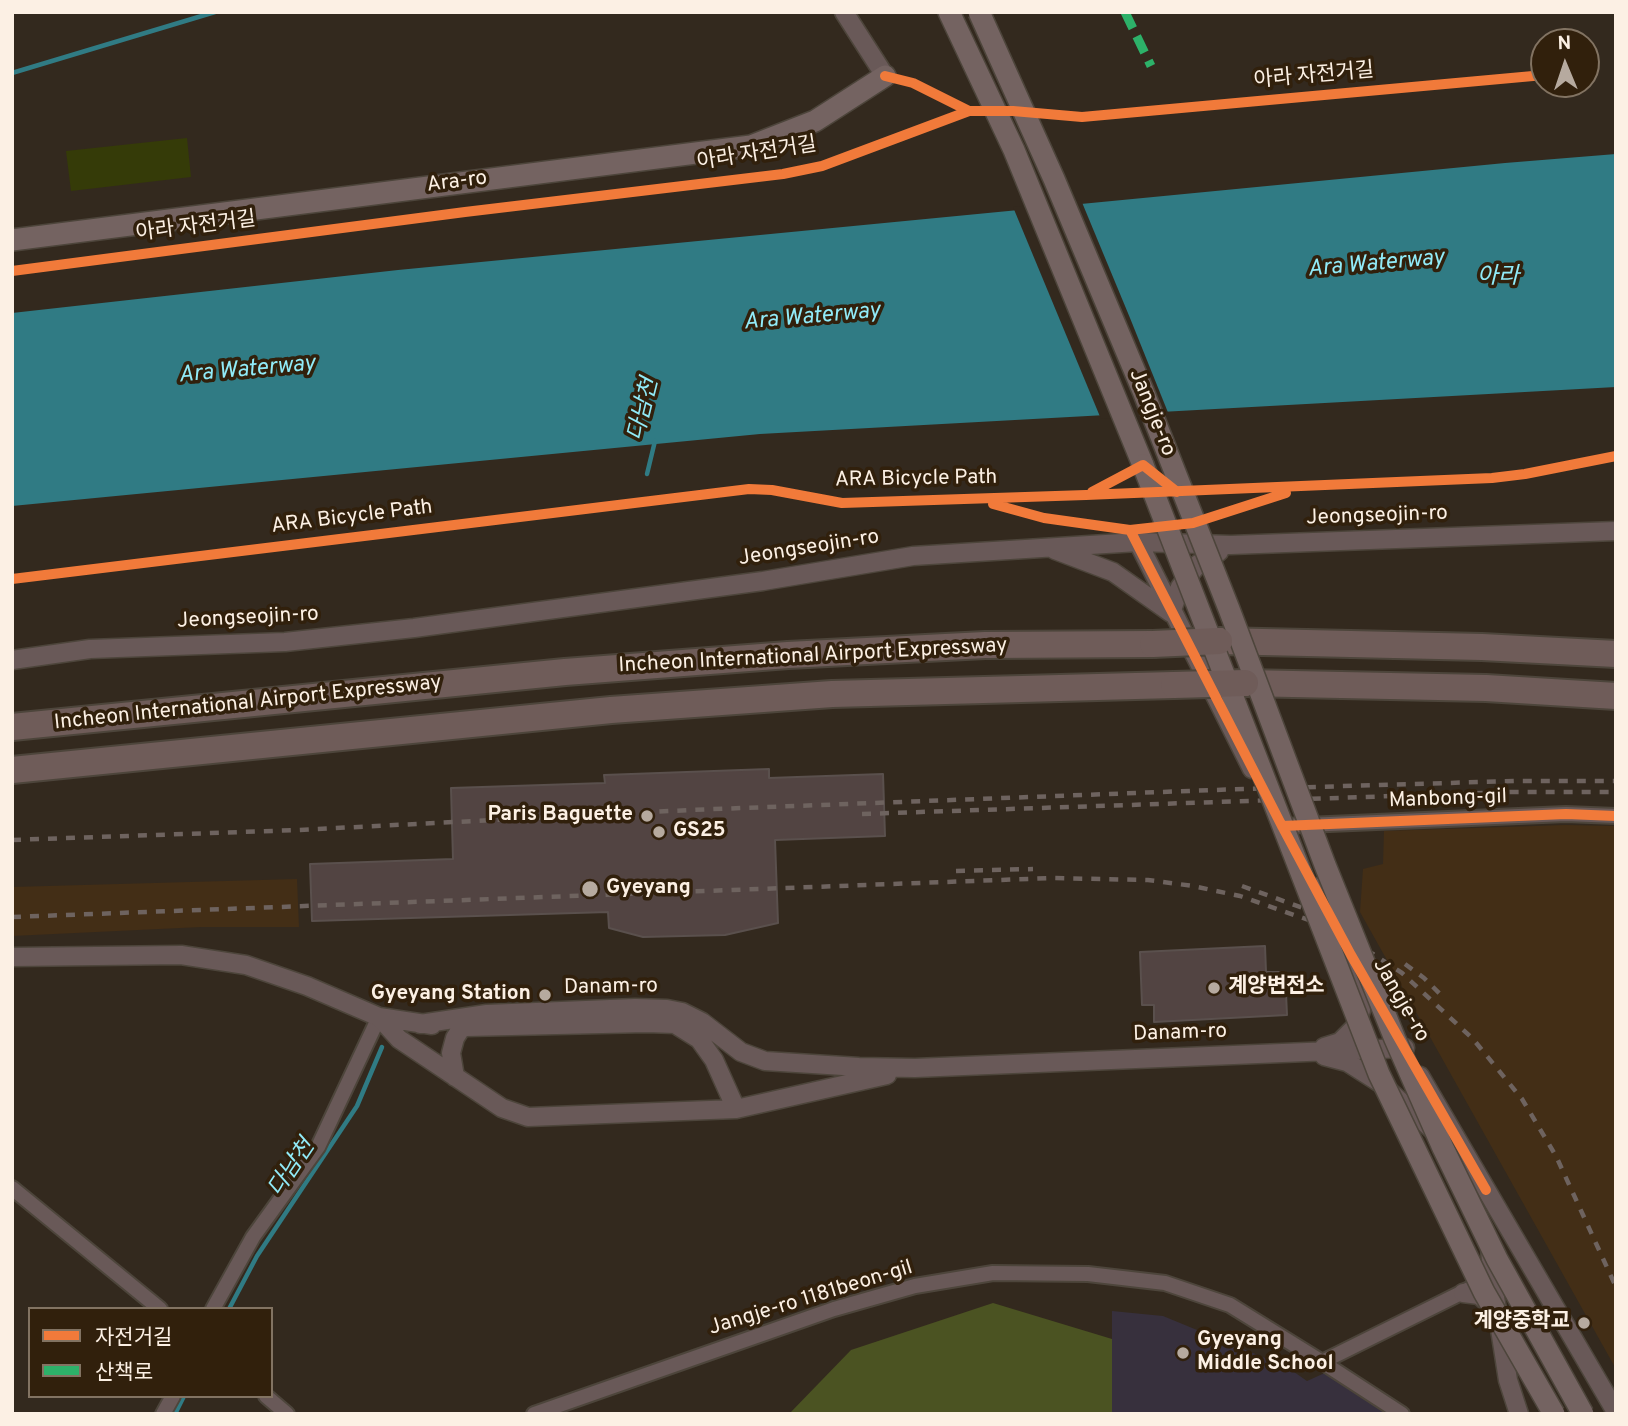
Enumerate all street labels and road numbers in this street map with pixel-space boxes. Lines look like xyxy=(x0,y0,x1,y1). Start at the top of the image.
street label: 아라 자전거길 xyxy=(1253,59,1375,95)
street label: 아라 자전거길 xyxy=(695,133,819,177)
street label: Ara-ro xyxy=(425,167,489,199)
street label: 아라 자전거길 xyxy=(134,208,258,248)
street label: Jangje-ro xyxy=(1122,366,1180,460)
street label: ARA Bicycle Path xyxy=(835,466,997,494)
street label: ARA Bicycle Path xyxy=(270,496,434,540)
street label: Jeongseojin-ro xyxy=(1306,502,1448,532)
street label: Jeongseojin-ro xyxy=(737,525,881,573)
street label: Jeongseojin-ro xyxy=(176,603,320,635)
street label: Incheon International Airport Expressway xyxy=(618,634,1008,680)
street label: Incheon International Airport Expressway xyxy=(53,671,443,737)
street label: Manbong-gil xyxy=(1388,785,1508,815)
street label: Jangje-ro xyxy=(1366,955,1434,1047)
street label: Danam-ro xyxy=(564,975,658,1001)
street label: Danam-ro xyxy=(1133,1020,1227,1048)
street label: Jangje-ro 1181beon-gil xyxy=(706,1256,916,1342)

